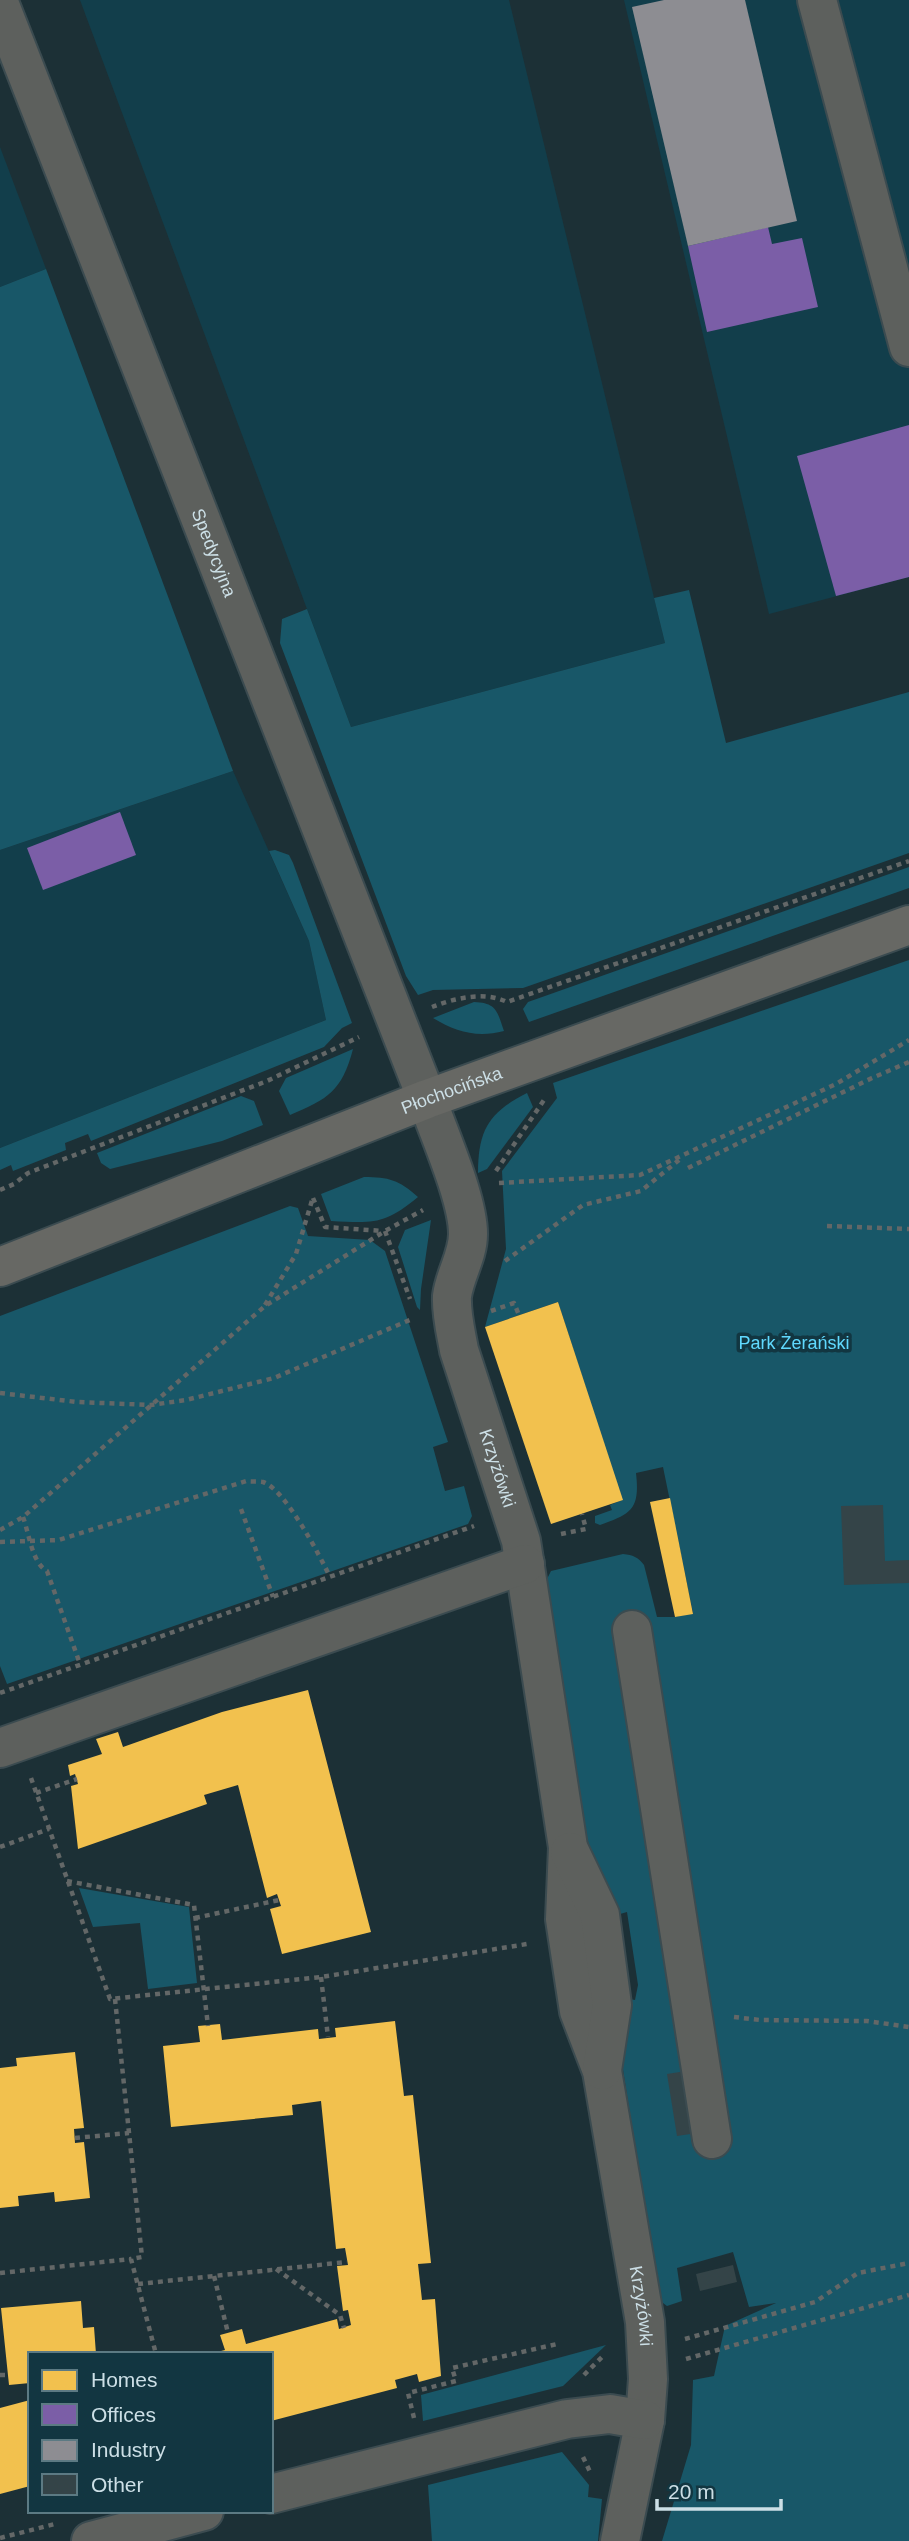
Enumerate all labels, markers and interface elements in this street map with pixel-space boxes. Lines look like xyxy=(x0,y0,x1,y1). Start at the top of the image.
street label: Spedycyjna xyxy=(188,506,240,601)
street label: Płochocińska xyxy=(398,1062,506,1118)
park label: Park Żerański xyxy=(738,1333,850,1353)
street label: Krzyżówki xyxy=(475,1426,519,1510)
street label: Krzyżówki xyxy=(626,2264,656,2347)
legend xyxy=(28,2352,273,2513)
text: Homes xyxy=(91,2368,158,2391)
text: Offices xyxy=(91,2403,156,2426)
text: Industry xyxy=(91,2438,166,2461)
scale bar xyxy=(657,2468,781,2512)
text: Other xyxy=(91,2473,144,2496)
text: 20 m xyxy=(668,2480,715,2503)

